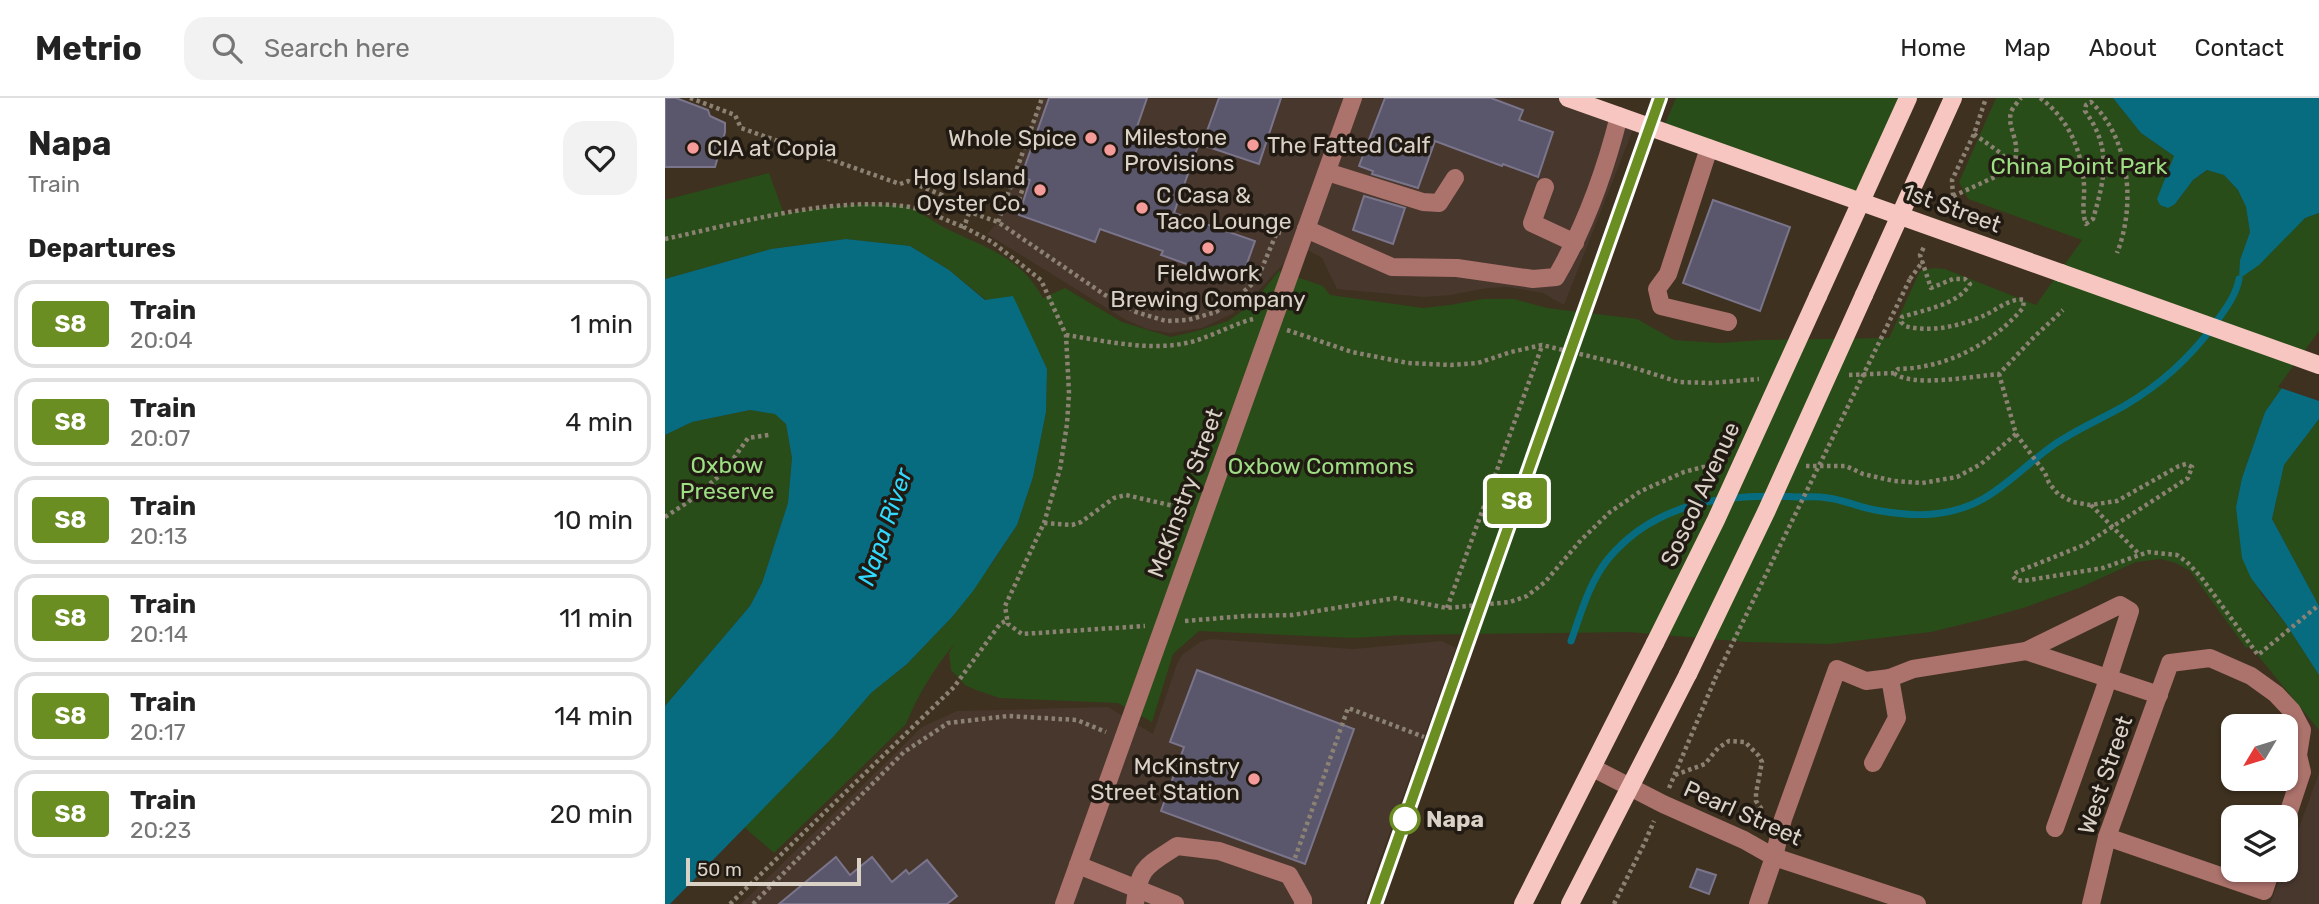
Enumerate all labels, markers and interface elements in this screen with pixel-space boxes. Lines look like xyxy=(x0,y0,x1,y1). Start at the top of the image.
search box xyxy=(184,17,674,80)
text: Metrio xyxy=(35,29,142,68)
icon: search xyxy=(208,29,246,67)
text: Search here xyxy=(264,33,410,64)
text: Home xyxy=(1900,34,1966,62)
text: Map xyxy=(2004,34,2051,62)
text: About xyxy=(2089,34,2157,62)
text: Contact xyxy=(2195,34,2284,62)
button: heart xyxy=(563,121,637,195)
place label: Milestone Provisions xyxy=(1124,123,1235,177)
text: Napa xyxy=(28,124,112,163)
place label: Whole Spice xyxy=(948,124,1077,152)
marker: Whole Spice xyxy=(1083,130,1099,146)
place label: The Fatted Calf xyxy=(1267,131,1431,159)
place label: CIA at Copia xyxy=(707,134,837,162)
marker: The Fatted Calf xyxy=(1245,137,1261,153)
marker: CIA at Copia xyxy=(685,140,701,156)
marker: Milestone Provisions xyxy=(1102,142,1118,158)
park label: China Point Park xyxy=(1991,152,2168,180)
place label: Hog Island Oyster Co. xyxy=(913,163,1026,217)
text: Train xyxy=(28,170,80,198)
street label: 1st Street xyxy=(1899,177,2005,239)
place label: C Casa & Taco Lounge xyxy=(1156,181,1292,235)
marker: Hog Island Oyster Co. xyxy=(1032,182,1048,198)
marker: C Casa & Taco Lounge xyxy=(1134,200,1150,216)
text: Departures xyxy=(28,233,176,264)
marker: Fieldwork Brewing Company xyxy=(1200,240,1216,256)
place label: Fieldwork Brewing Company xyxy=(1110,259,1306,313)
text: Train xyxy=(130,295,196,326)
text: 1 min xyxy=(570,309,633,340)
text: S8 xyxy=(54,310,87,338)
text: 20:04 xyxy=(130,326,193,354)
text: Train xyxy=(130,393,196,424)
street label: McKinstry Street xyxy=(1141,405,1229,581)
text: 4 min xyxy=(565,407,633,438)
text: S8 xyxy=(54,408,87,436)
street label: Soscol Avenue xyxy=(1654,417,1746,571)
text: 20:07 xyxy=(130,424,190,452)
park label: Oxbow Preserve xyxy=(680,451,774,505)
park label: Oxbow Commons xyxy=(1228,452,1414,480)
water label: Napa River xyxy=(852,464,918,589)
line badge: S8 xyxy=(1485,478,1549,524)
text: S8 xyxy=(1501,487,1533,515)
text: Train xyxy=(130,491,196,522)
text: 10 min xyxy=(554,505,633,536)
text: S8 xyxy=(54,506,87,534)
text: 20:13 xyxy=(130,522,188,550)
text: Train xyxy=(130,589,196,620)
text: 11 min xyxy=(559,603,633,634)
text: S8 xyxy=(54,604,87,632)
text: 20:14 xyxy=(130,620,188,648)
text: Train xyxy=(130,687,196,718)
text: 14 min xyxy=(554,701,633,732)
text: S8 xyxy=(54,702,87,730)
street label: West Street xyxy=(2072,712,2138,838)
north arrow xyxy=(2221,714,2298,791)
map controls xyxy=(2221,714,2298,882)
text: 20:17 xyxy=(130,718,186,746)
place label: McKinstry Street Station xyxy=(1090,752,1240,806)
marker: McKinstry Street Station xyxy=(1246,771,1262,787)
street label: Pearl Street xyxy=(1679,774,1807,852)
text: Train xyxy=(130,785,196,816)
text: 20 min xyxy=(550,799,633,830)
text: S8 xyxy=(54,800,87,828)
marker: Napa xyxy=(1390,804,1420,834)
place label: Napa xyxy=(1426,805,1484,833)
button: layers xyxy=(2221,805,2298,882)
text: 20:23 xyxy=(130,816,191,844)
scale bar xyxy=(686,855,861,887)
text: 50 m xyxy=(697,858,742,881)

